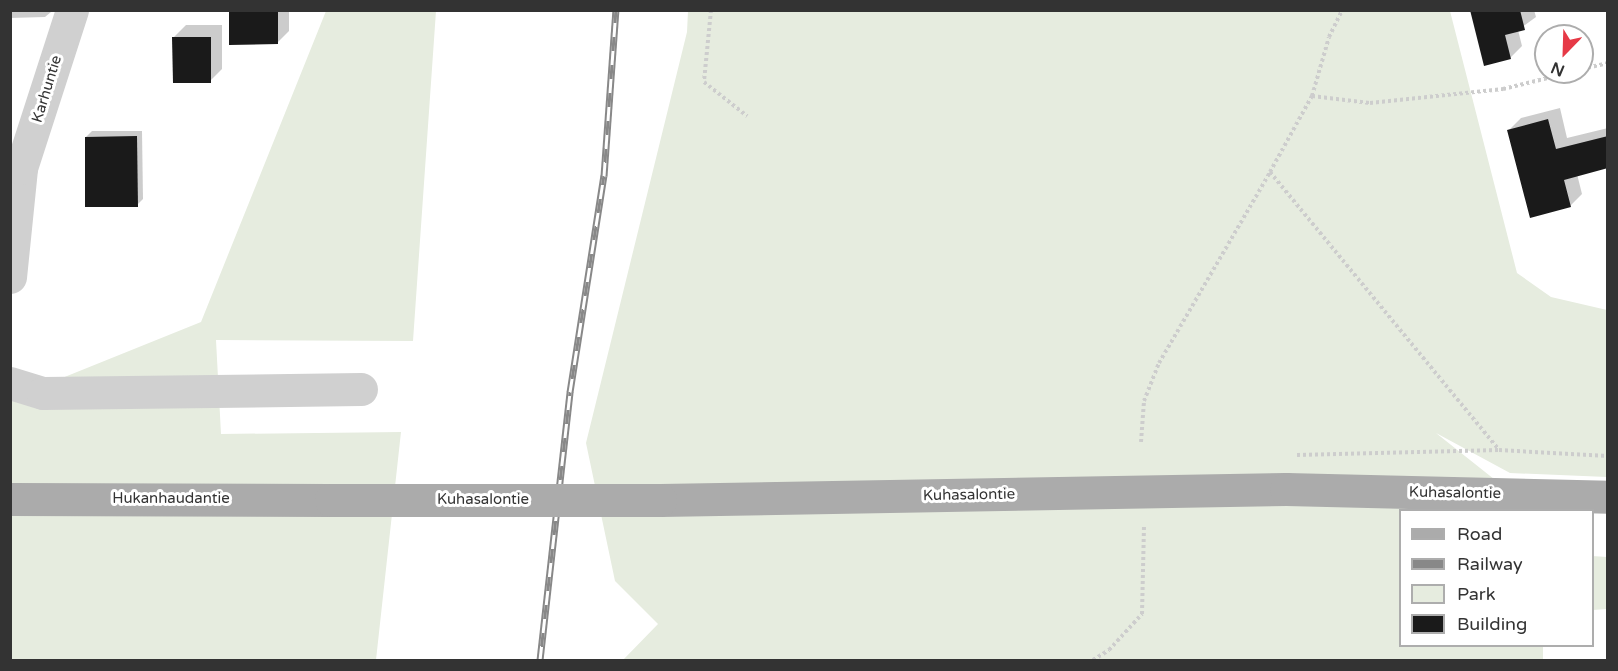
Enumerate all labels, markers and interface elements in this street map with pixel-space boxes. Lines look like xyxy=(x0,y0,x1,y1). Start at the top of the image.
north arrow xyxy=(1534,24,1594,84)
street label: Karhuntie xyxy=(28,53,66,125)
text: N xyxy=(1548,57,1568,80)
street label: Kuhasalontie xyxy=(1409,483,1501,503)
street label: Kuhasalontie xyxy=(923,485,1015,505)
street label: Hukanhaudantie xyxy=(112,490,230,508)
street label: Kuhasalontie xyxy=(437,491,529,509)
legend xyxy=(1399,509,1594,647)
text: Road xyxy=(1457,523,1502,545)
text: Railway xyxy=(1457,553,1523,575)
text: Park xyxy=(1457,583,1495,605)
text: Building xyxy=(1457,613,1527,635)

